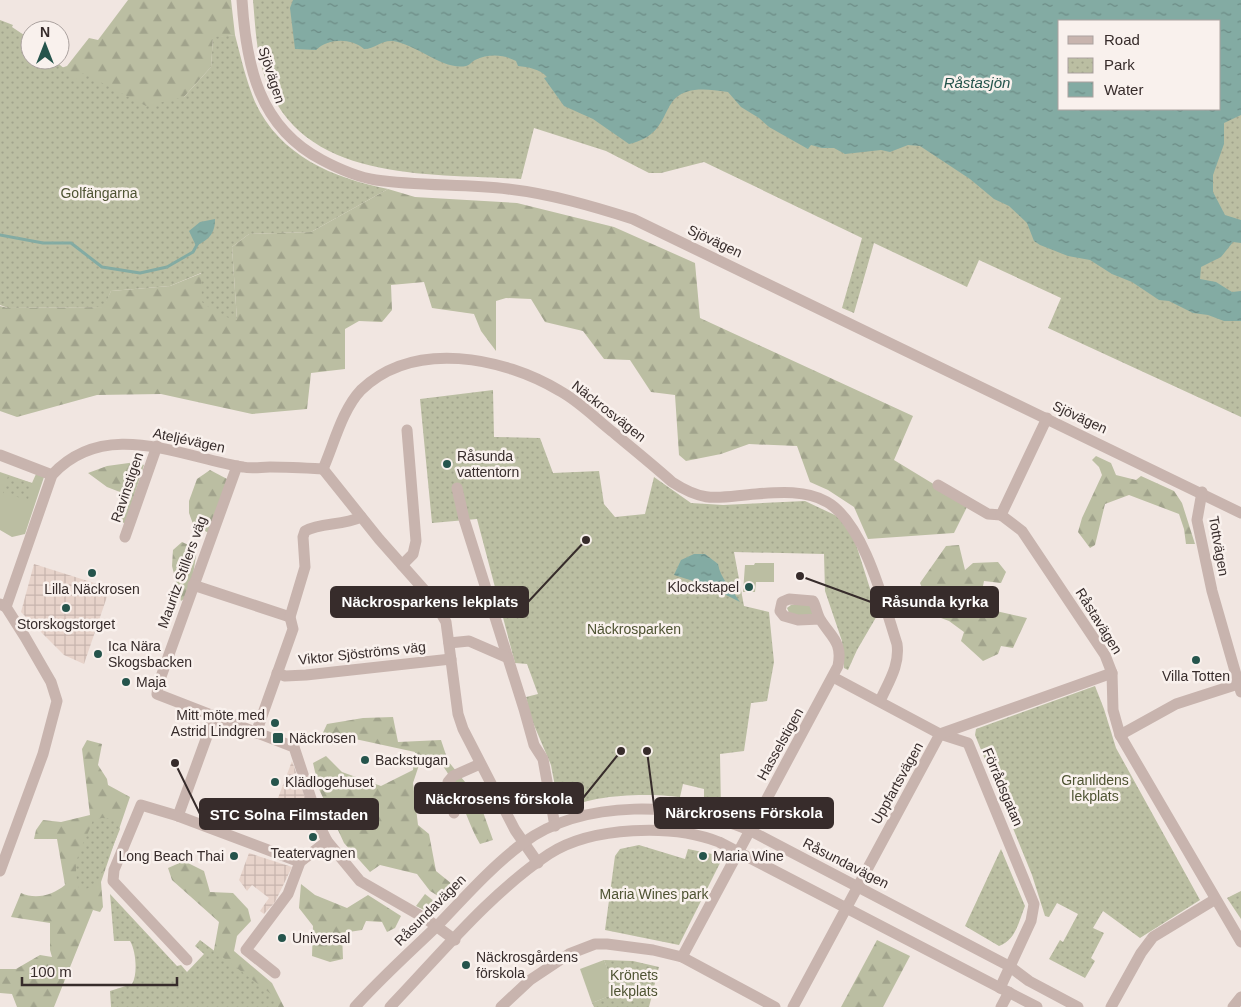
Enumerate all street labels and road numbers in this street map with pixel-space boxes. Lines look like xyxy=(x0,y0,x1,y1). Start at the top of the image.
street label: Sjövägen xyxy=(255,45,289,105)
street label: Sjövägen xyxy=(685,221,745,261)
street label: Näckrosvägen xyxy=(569,377,649,445)
street label: Sjövägen xyxy=(1050,397,1110,437)
street label: Ateljévägen xyxy=(152,425,226,455)
street label: Ravinstigen xyxy=(108,450,146,524)
street label: Mauritz Stillers väg xyxy=(154,514,210,630)
street label: Tottvägen xyxy=(1206,515,1232,577)
street label: Råstavägen xyxy=(1072,585,1126,657)
street label: Viktor Sjöströms väg xyxy=(297,638,427,668)
street label: Hasselstigen xyxy=(754,705,806,783)
street label: Uppfartsvägen xyxy=(868,739,926,827)
street label: Förrådsgatan xyxy=(979,746,1027,828)
street label: Råsundavägen xyxy=(800,834,892,892)
street label: Råsundavägen xyxy=(391,871,469,949)

